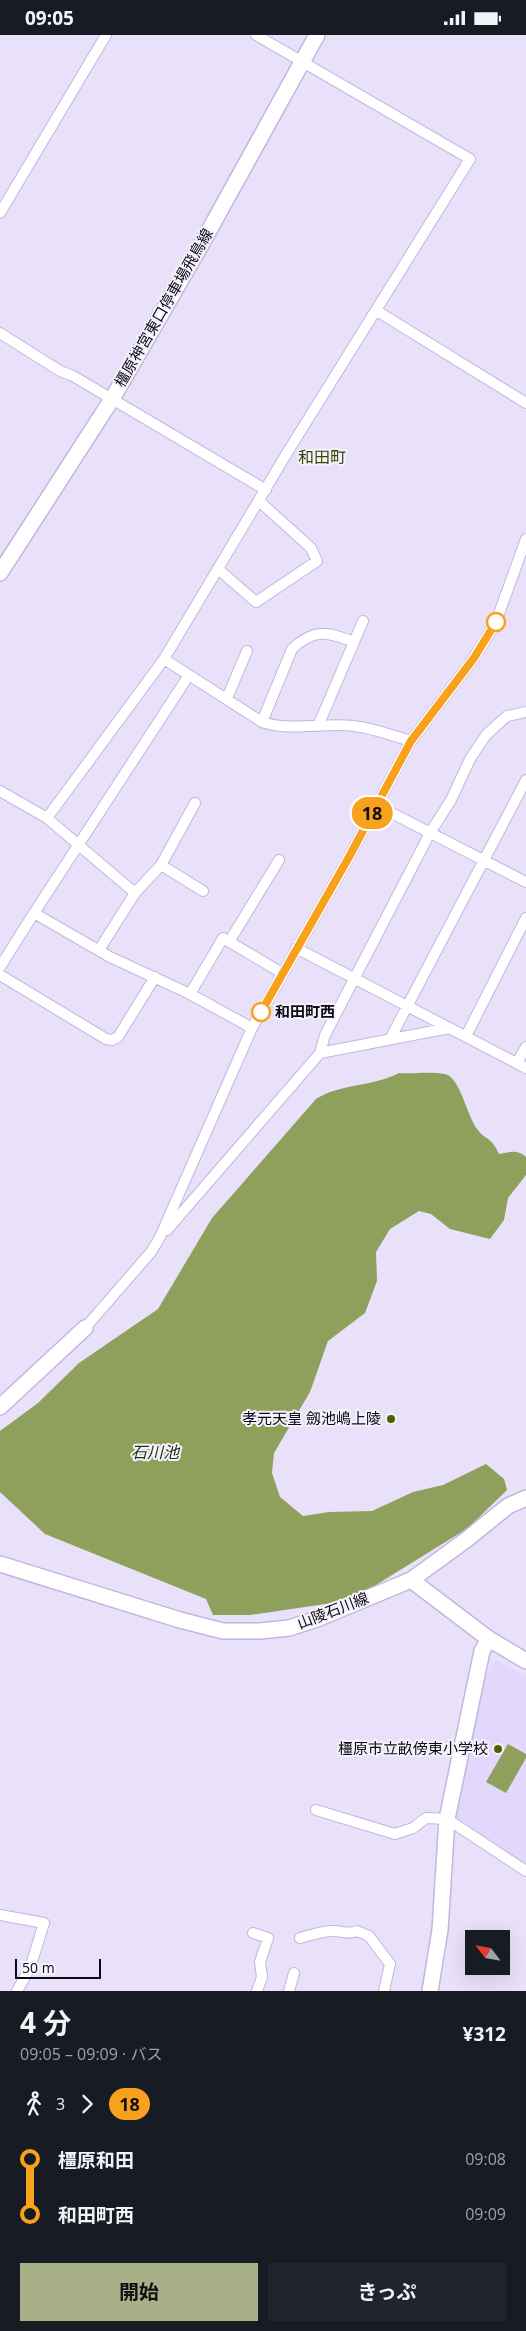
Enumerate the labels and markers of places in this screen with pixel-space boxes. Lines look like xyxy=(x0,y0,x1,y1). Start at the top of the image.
unlabelled marker xyxy=(486,612,506,632)
place label: 和田町西 xyxy=(275,1001,335,1021)
marker: 和田町西 xyxy=(251,1002,271,1022)
place label: 孝元天皇 劔池嶋上陵 xyxy=(242,1408,381,1428)
marker: 孝元天皇 劔池嶋上陵 xyxy=(385,1413,397,1425)
place label: 橿原市立畝傍東小学校 xyxy=(338,1738,488,1758)
marker: 橿原市立畝傍東小学校 xyxy=(492,1743,504,1755)

